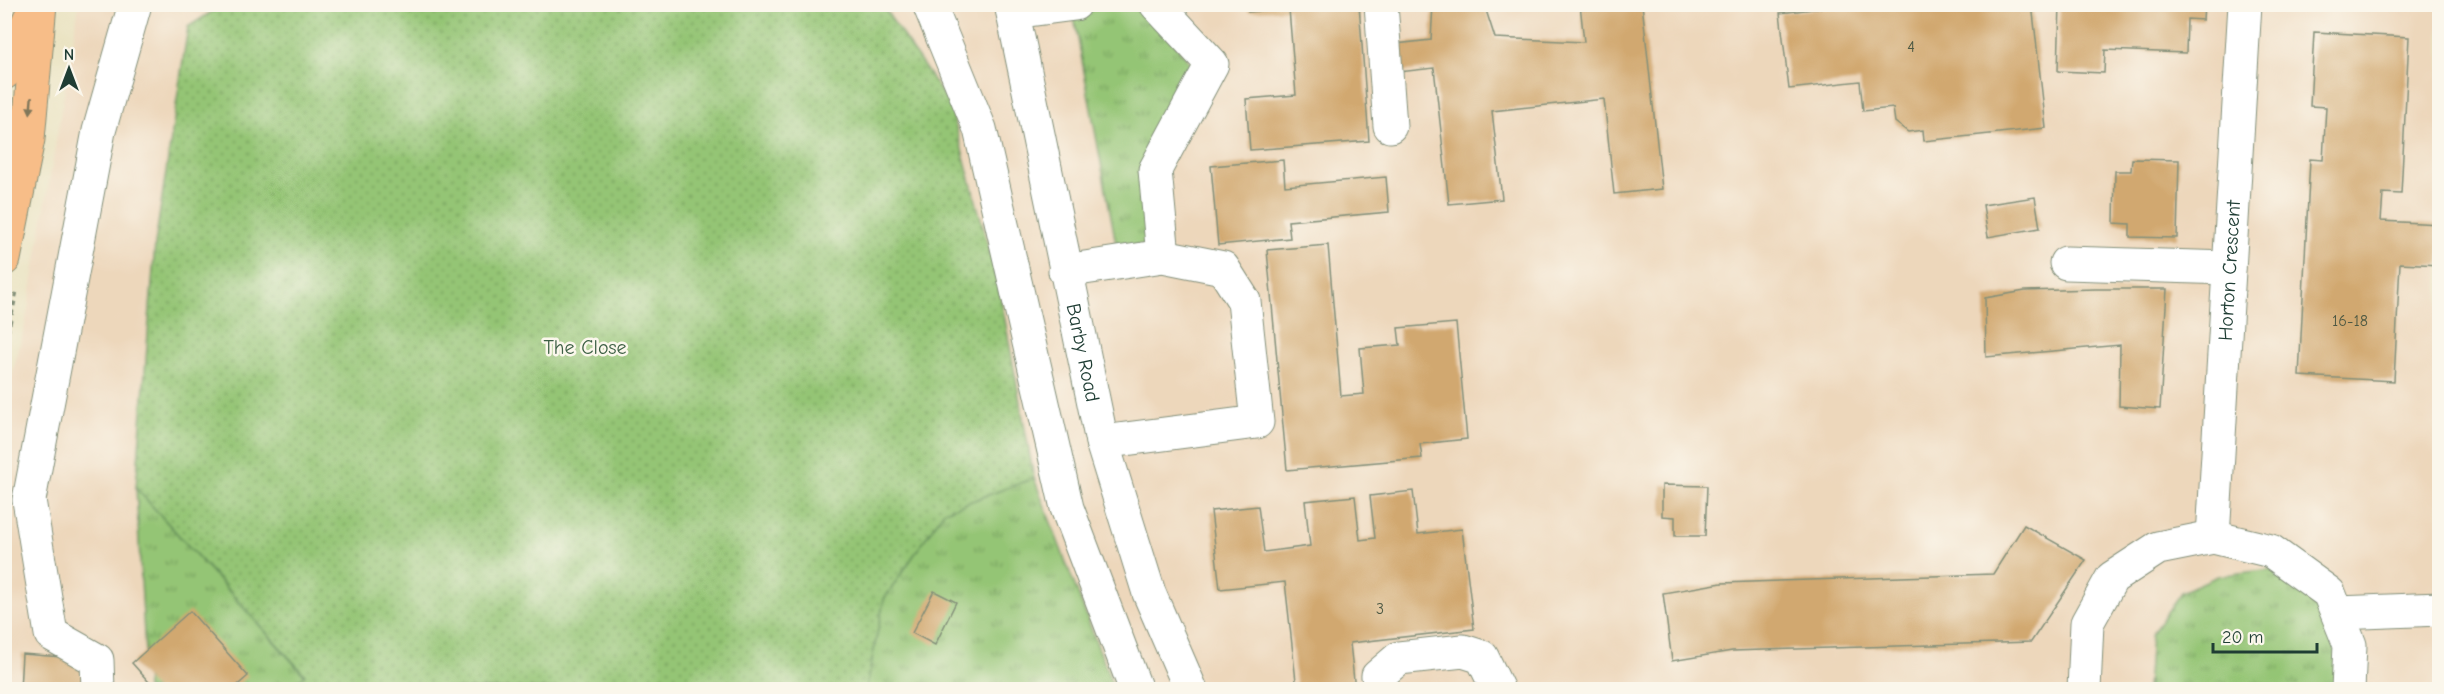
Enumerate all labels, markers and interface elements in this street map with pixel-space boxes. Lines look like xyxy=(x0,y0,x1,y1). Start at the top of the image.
house number: 4 xyxy=(1907,38,1915,56)
north arrow xyxy=(39,39,99,99)
text: N xyxy=(64,46,74,64)
one-way arrow xyxy=(26,95,36,114)
street label: Horton Crescent xyxy=(2213,198,2245,342)
street label: Barby Road xyxy=(1062,301,1105,404)
house number: 16-18 xyxy=(2332,312,2368,330)
park label: The Close xyxy=(543,336,627,359)
house number: 3 xyxy=(1376,600,1384,618)
scale bar xyxy=(2213,616,2316,654)
text: 20 m xyxy=(2222,627,2263,648)

